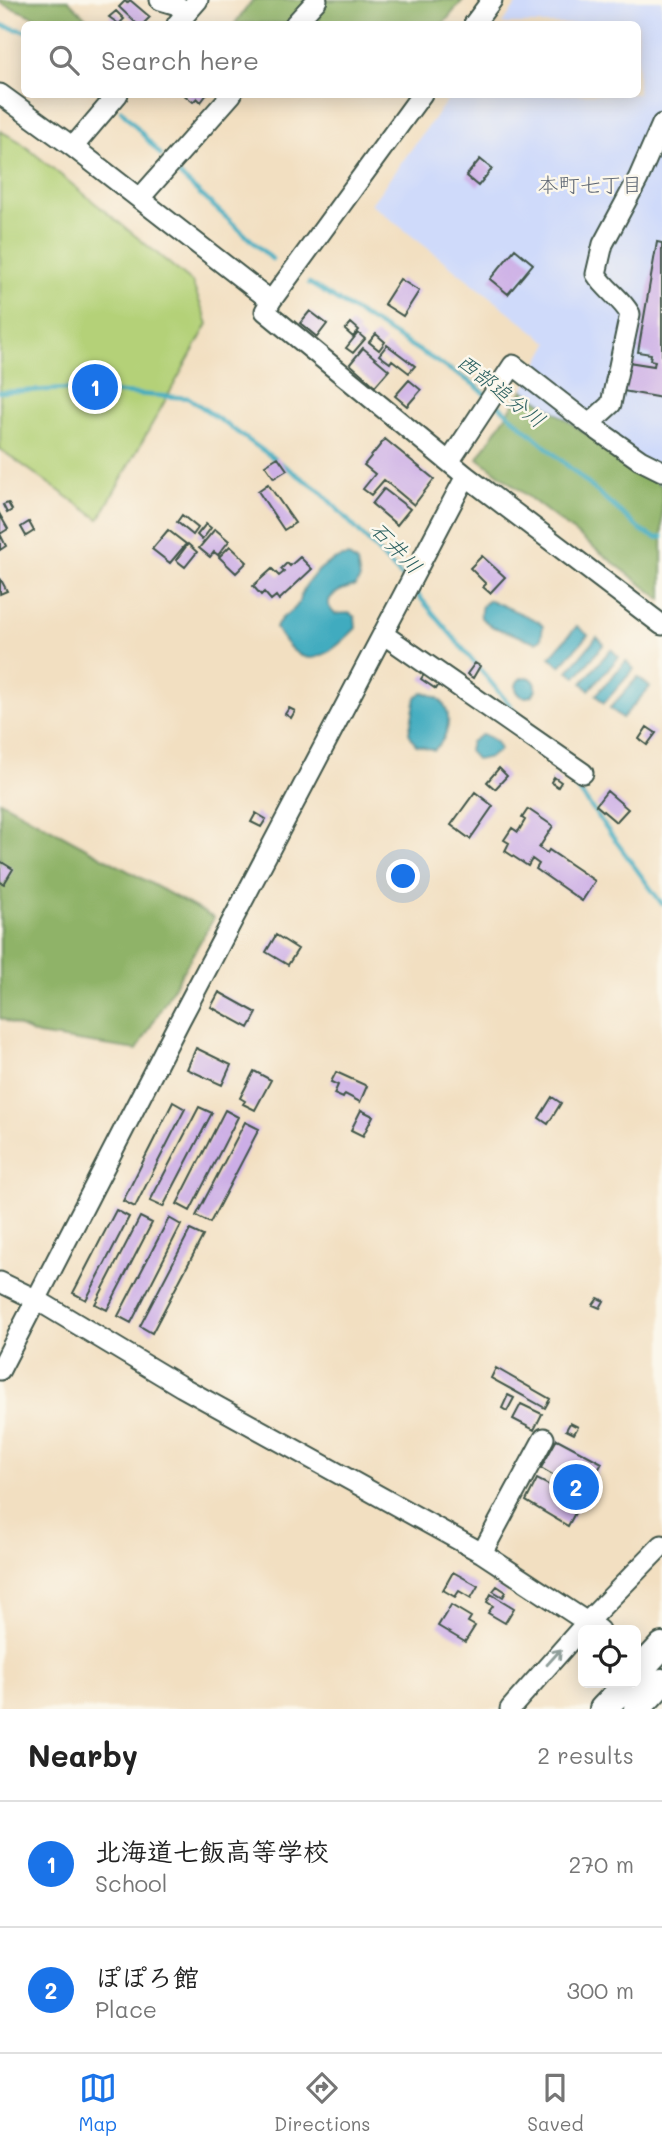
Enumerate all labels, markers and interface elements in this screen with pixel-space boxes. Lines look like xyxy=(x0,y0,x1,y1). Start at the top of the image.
search box xyxy=(21,21,641,98)
icon: search xyxy=(45,41,83,79)
text: Search here xyxy=(101,43,259,77)
district label: 本町七丁目 xyxy=(538,170,643,197)
water label: 西部追分川 xyxy=(452,347,552,433)
pin: 1 xyxy=(72,361,118,413)
water label: 石井川 xyxy=(365,515,429,579)
your location xyxy=(386,859,420,893)
pin: 2 xyxy=(553,1461,599,1513)
map controls xyxy=(578,1625,641,1688)
button: locate xyxy=(578,1625,641,1688)
one-way arrow xyxy=(546,1649,563,1666)
text: Nearby xyxy=(28,1735,138,1775)
text: 2 results xyxy=(537,1740,634,1770)
text: 北海道七飯高等学校 xyxy=(95,1834,329,1868)
text: 1 xyxy=(46,1849,56,1879)
text: 270 m xyxy=(569,1849,634,1879)
text: School xyxy=(95,1868,168,1898)
text: ぽぽろ館 xyxy=(95,1960,199,1994)
text: 2 xyxy=(45,1975,57,2005)
text: 300 m xyxy=(566,1975,634,2005)
text: Place xyxy=(95,1994,157,2024)
tab: Map xyxy=(78,2069,117,2136)
tab: Directions xyxy=(274,2069,370,2136)
tab: Saved xyxy=(527,2069,584,2136)

